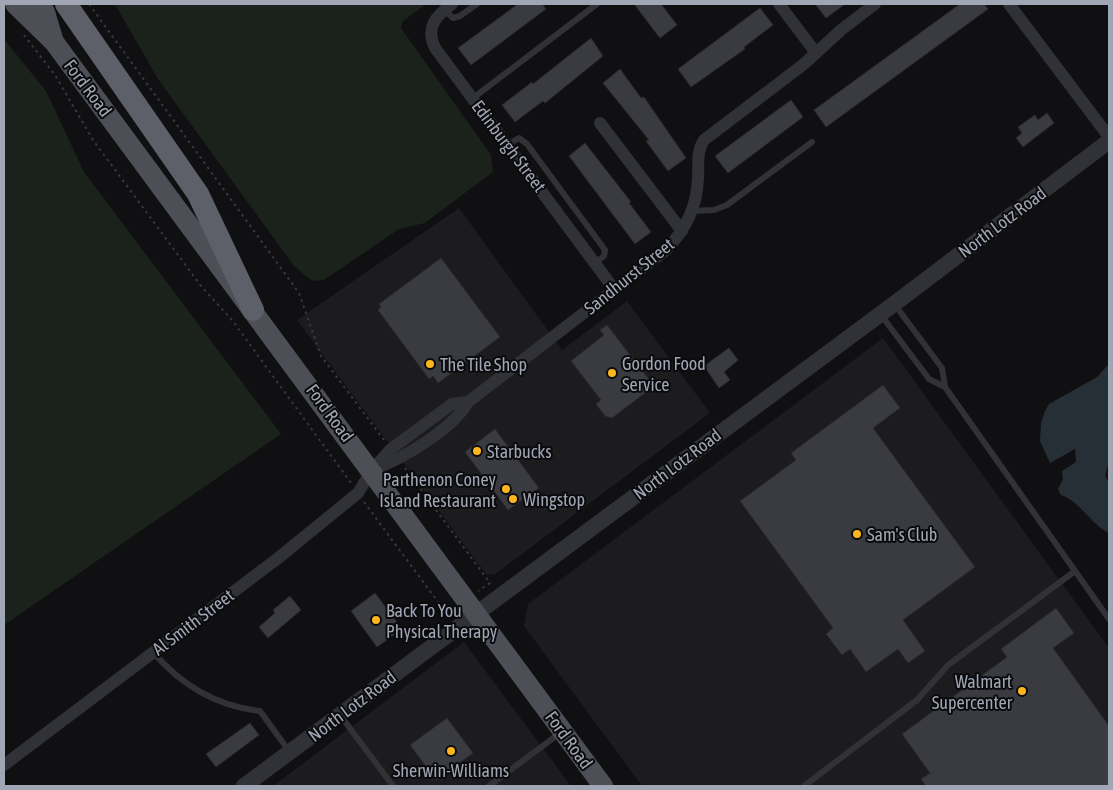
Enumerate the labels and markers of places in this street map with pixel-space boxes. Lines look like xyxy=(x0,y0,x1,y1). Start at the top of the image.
place label: Gordon Food Service xyxy=(622,353,706,395)
place label: The Tile Shop xyxy=(440,354,527,375)
marker: The Tile Shop xyxy=(424,358,436,370)
marker: Gordon Food Service xyxy=(606,367,618,379)
place label: Starbucks xyxy=(487,441,552,462)
marker: Starbucks xyxy=(471,445,483,457)
place label: Parthenon Coney Island Restaurant xyxy=(379,469,496,511)
marker: Parthenon Coney Island Restaurant xyxy=(500,483,512,495)
place label: Wingstop xyxy=(523,489,585,510)
marker: Wingstop xyxy=(507,493,519,505)
place label: Sam's Club xyxy=(867,524,937,545)
marker: Sam's Club xyxy=(851,528,863,540)
place label: Back To You Physical Therapy xyxy=(386,600,497,642)
marker: Back To You Physical Therapy xyxy=(370,614,382,626)
place label: Walmart Supercenter xyxy=(932,671,1013,713)
marker: Walmart Supercenter xyxy=(1016,685,1028,697)
marker: Sherwin-Williams xyxy=(445,745,457,757)
place label: Sherwin-Williams xyxy=(393,760,509,781)

